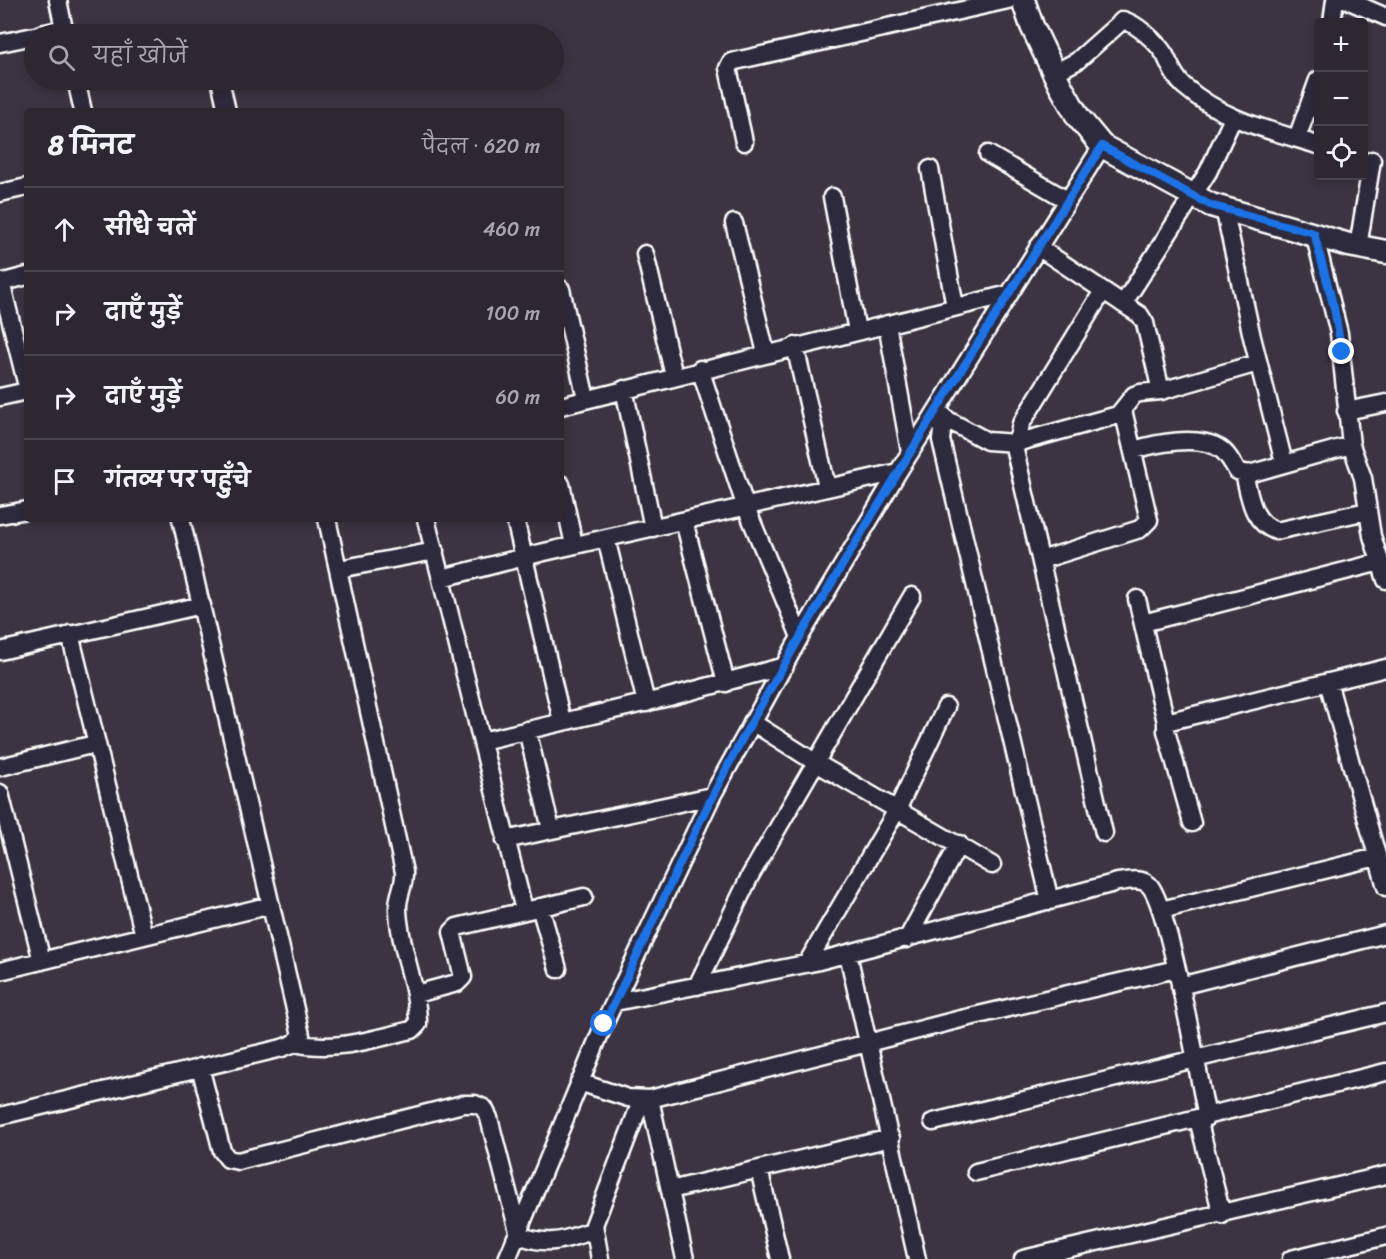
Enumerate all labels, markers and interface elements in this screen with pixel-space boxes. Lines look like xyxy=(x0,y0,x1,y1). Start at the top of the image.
map controls xyxy=(1314,18,1368,180)
button: + xyxy=(1314,18,1368,72)
search box xyxy=(24,24,564,90)
text: यहाँ खोजें xyxy=(93,36,188,75)
icon: search xyxy=(45,41,78,74)
button: − xyxy=(1314,72,1368,126)
text: 8 मिनट xyxy=(48,122,134,168)
button: locate xyxy=(1314,126,1368,180)
text: पैदल · 620 m xyxy=(422,129,540,164)
text: सीधे चलें xyxy=(105,208,195,247)
text: 460 m xyxy=(483,212,540,247)
icon: ahead xyxy=(48,213,81,246)
text: दाएँ मुड़ें xyxy=(105,292,182,331)
text: 100 m xyxy=(486,296,540,331)
icon: right xyxy=(48,297,81,330)
route end xyxy=(1328,338,1354,364)
text: दाएँ मुड़ें xyxy=(105,376,182,415)
text: 60 m xyxy=(495,380,540,415)
icon: right xyxy=(48,381,81,414)
text: गंतव्य पर पहुँचे xyxy=(105,460,250,499)
icon: arrive xyxy=(48,465,81,498)
route start xyxy=(590,1010,616,1036)

